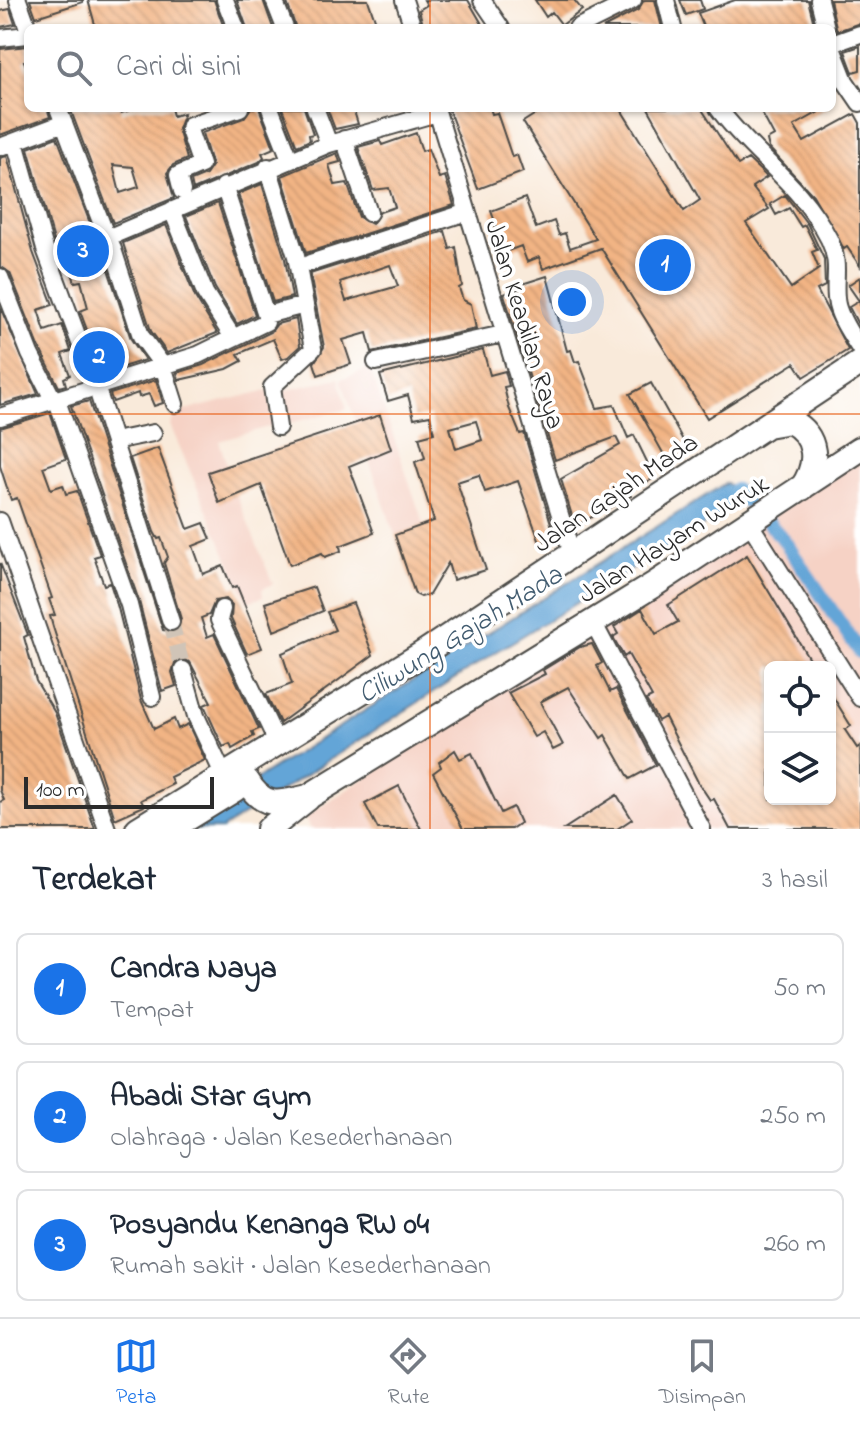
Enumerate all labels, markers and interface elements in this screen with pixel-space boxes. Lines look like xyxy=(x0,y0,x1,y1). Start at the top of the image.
search box xyxy=(24,24,836,112)
icon: search xyxy=(52,46,96,90)
text: Cari di sini xyxy=(116,46,242,90)
street label: Jalan Keadilan Raya xyxy=(473,216,573,434)
pin: 3 xyxy=(57,221,109,281)
pin: 1 xyxy=(639,235,691,295)
your location xyxy=(552,282,592,322)
pin: 2 xyxy=(73,327,125,387)
street label: Jalan Gajah Mada xyxy=(527,425,707,564)
street label: Jalan Hayam Wuruk xyxy=(572,466,778,614)
water label: Ciliwung Gajah Mada xyxy=(351,556,572,715)
map controls xyxy=(764,661,836,805)
button: locate xyxy=(764,661,836,733)
button: layers xyxy=(764,733,836,805)
scale bar xyxy=(24,773,214,809)
text: 100 m xyxy=(36,775,85,807)
text: Terdekat xyxy=(32,856,156,906)
text: 3 hasil xyxy=(762,862,828,900)
text: Candra Naya xyxy=(110,948,277,992)
text: 1 xyxy=(56,970,64,1008)
text: 50 m xyxy=(773,970,826,1008)
text: Tempat xyxy=(110,992,194,1030)
text: Abadi Star Gym xyxy=(110,1076,311,1120)
text: 2 xyxy=(54,1098,66,1136)
text: 250 m xyxy=(760,1098,826,1136)
text: Olahraga · Jalan Kesederhanaan xyxy=(110,1120,452,1158)
text: Posyandu Kenanga RW 04 xyxy=(110,1204,429,1248)
text: 3 xyxy=(55,1226,65,1264)
text: 260 m xyxy=(764,1226,826,1264)
text: Rumah sakit · Jalan Kesederhanaan xyxy=(110,1248,491,1286)
tab: Peta xyxy=(114,1334,158,1414)
tab: Rute xyxy=(386,1334,430,1414)
tab: Disimpan xyxy=(659,1334,746,1414)

